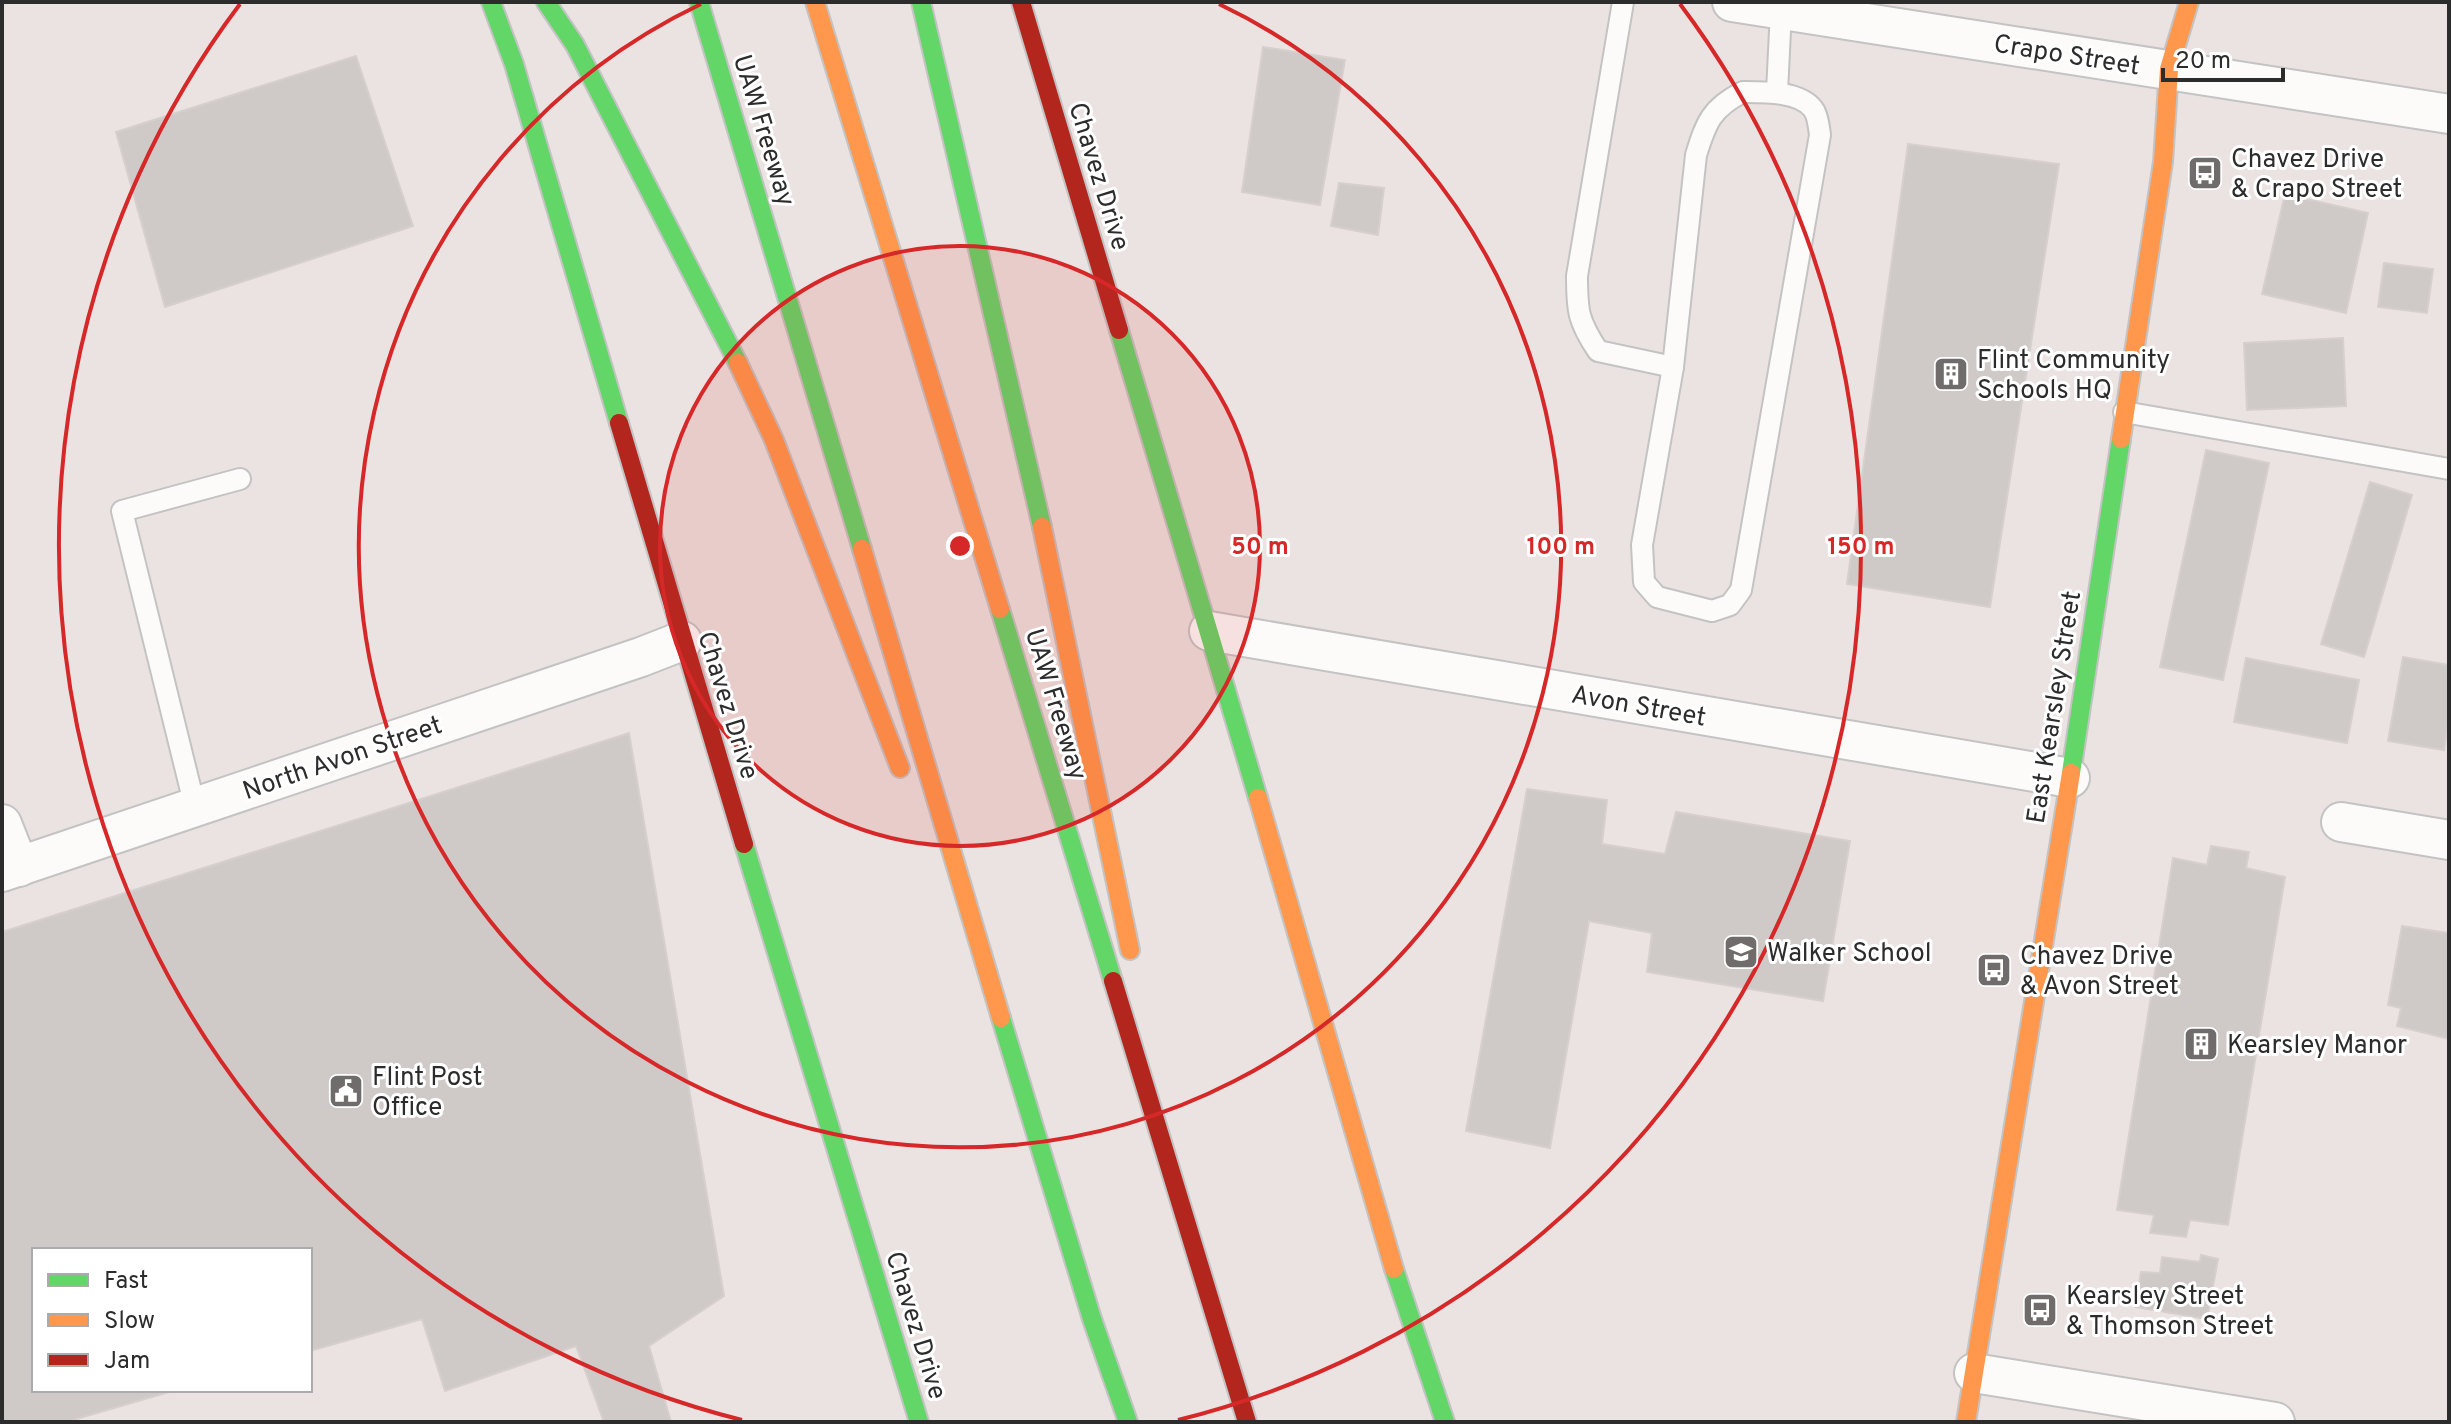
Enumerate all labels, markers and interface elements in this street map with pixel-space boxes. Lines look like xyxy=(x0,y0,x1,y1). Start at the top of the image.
street label: Crapo Street xyxy=(1991,29,2142,84)
scale bar xyxy=(2163,32,2283,82)
text: 20 m xyxy=(2175,47,2231,77)
street label: UAW Freeway xyxy=(724,51,801,211)
street label: Chavez Drive xyxy=(1059,99,1136,255)
place label: Chavez Drive & Crapo Street xyxy=(2231,144,2402,207)
bus stop icon: Chavez Drive & Crapo Street xyxy=(2186,154,2224,192)
place label: Flint Community Schools HQ xyxy=(1977,345,2170,408)
building icon: Flint Community Schools HQ xyxy=(1932,355,1970,393)
centre of rings xyxy=(946,532,974,560)
text: 50 m xyxy=(1231,533,1289,563)
text: 100 m xyxy=(1527,533,1595,563)
text: 150 m xyxy=(1827,533,1895,563)
street label: East Kearsley Street xyxy=(2021,589,2090,826)
street label: UAW Freeway xyxy=(1016,625,1093,785)
street label: Chavez Drive xyxy=(688,628,765,784)
street label: Avon Street xyxy=(1569,679,1709,736)
street label: North Avon Street xyxy=(239,710,447,809)
school or university icon: Walker School xyxy=(1722,933,1760,971)
place label: Walker School xyxy=(1767,938,1932,971)
place label: Chavez Drive & Avon Street xyxy=(2020,941,2179,1004)
bus stop icon: Chavez Drive & Avon Street xyxy=(1975,951,2013,989)
building icon: Kearsley Manor xyxy=(2182,1025,2220,1063)
place label: Kearsley Manor xyxy=(2227,1030,2407,1063)
place label: Flint Post Office xyxy=(372,1062,483,1125)
public building icon: Flint Post Office xyxy=(327,1072,365,1110)
legend xyxy=(32,1248,312,1392)
street label: Chavez Drive xyxy=(876,1248,953,1404)
text: Fast xyxy=(104,1267,148,1297)
place label: Kearsley Street & Thomson Street xyxy=(2066,1281,2274,1344)
bus stop icon: Kearsley Street & Thomson Street xyxy=(2021,1291,2059,1329)
text: Slow xyxy=(104,1307,155,1337)
text: Jam xyxy=(104,1347,150,1377)

